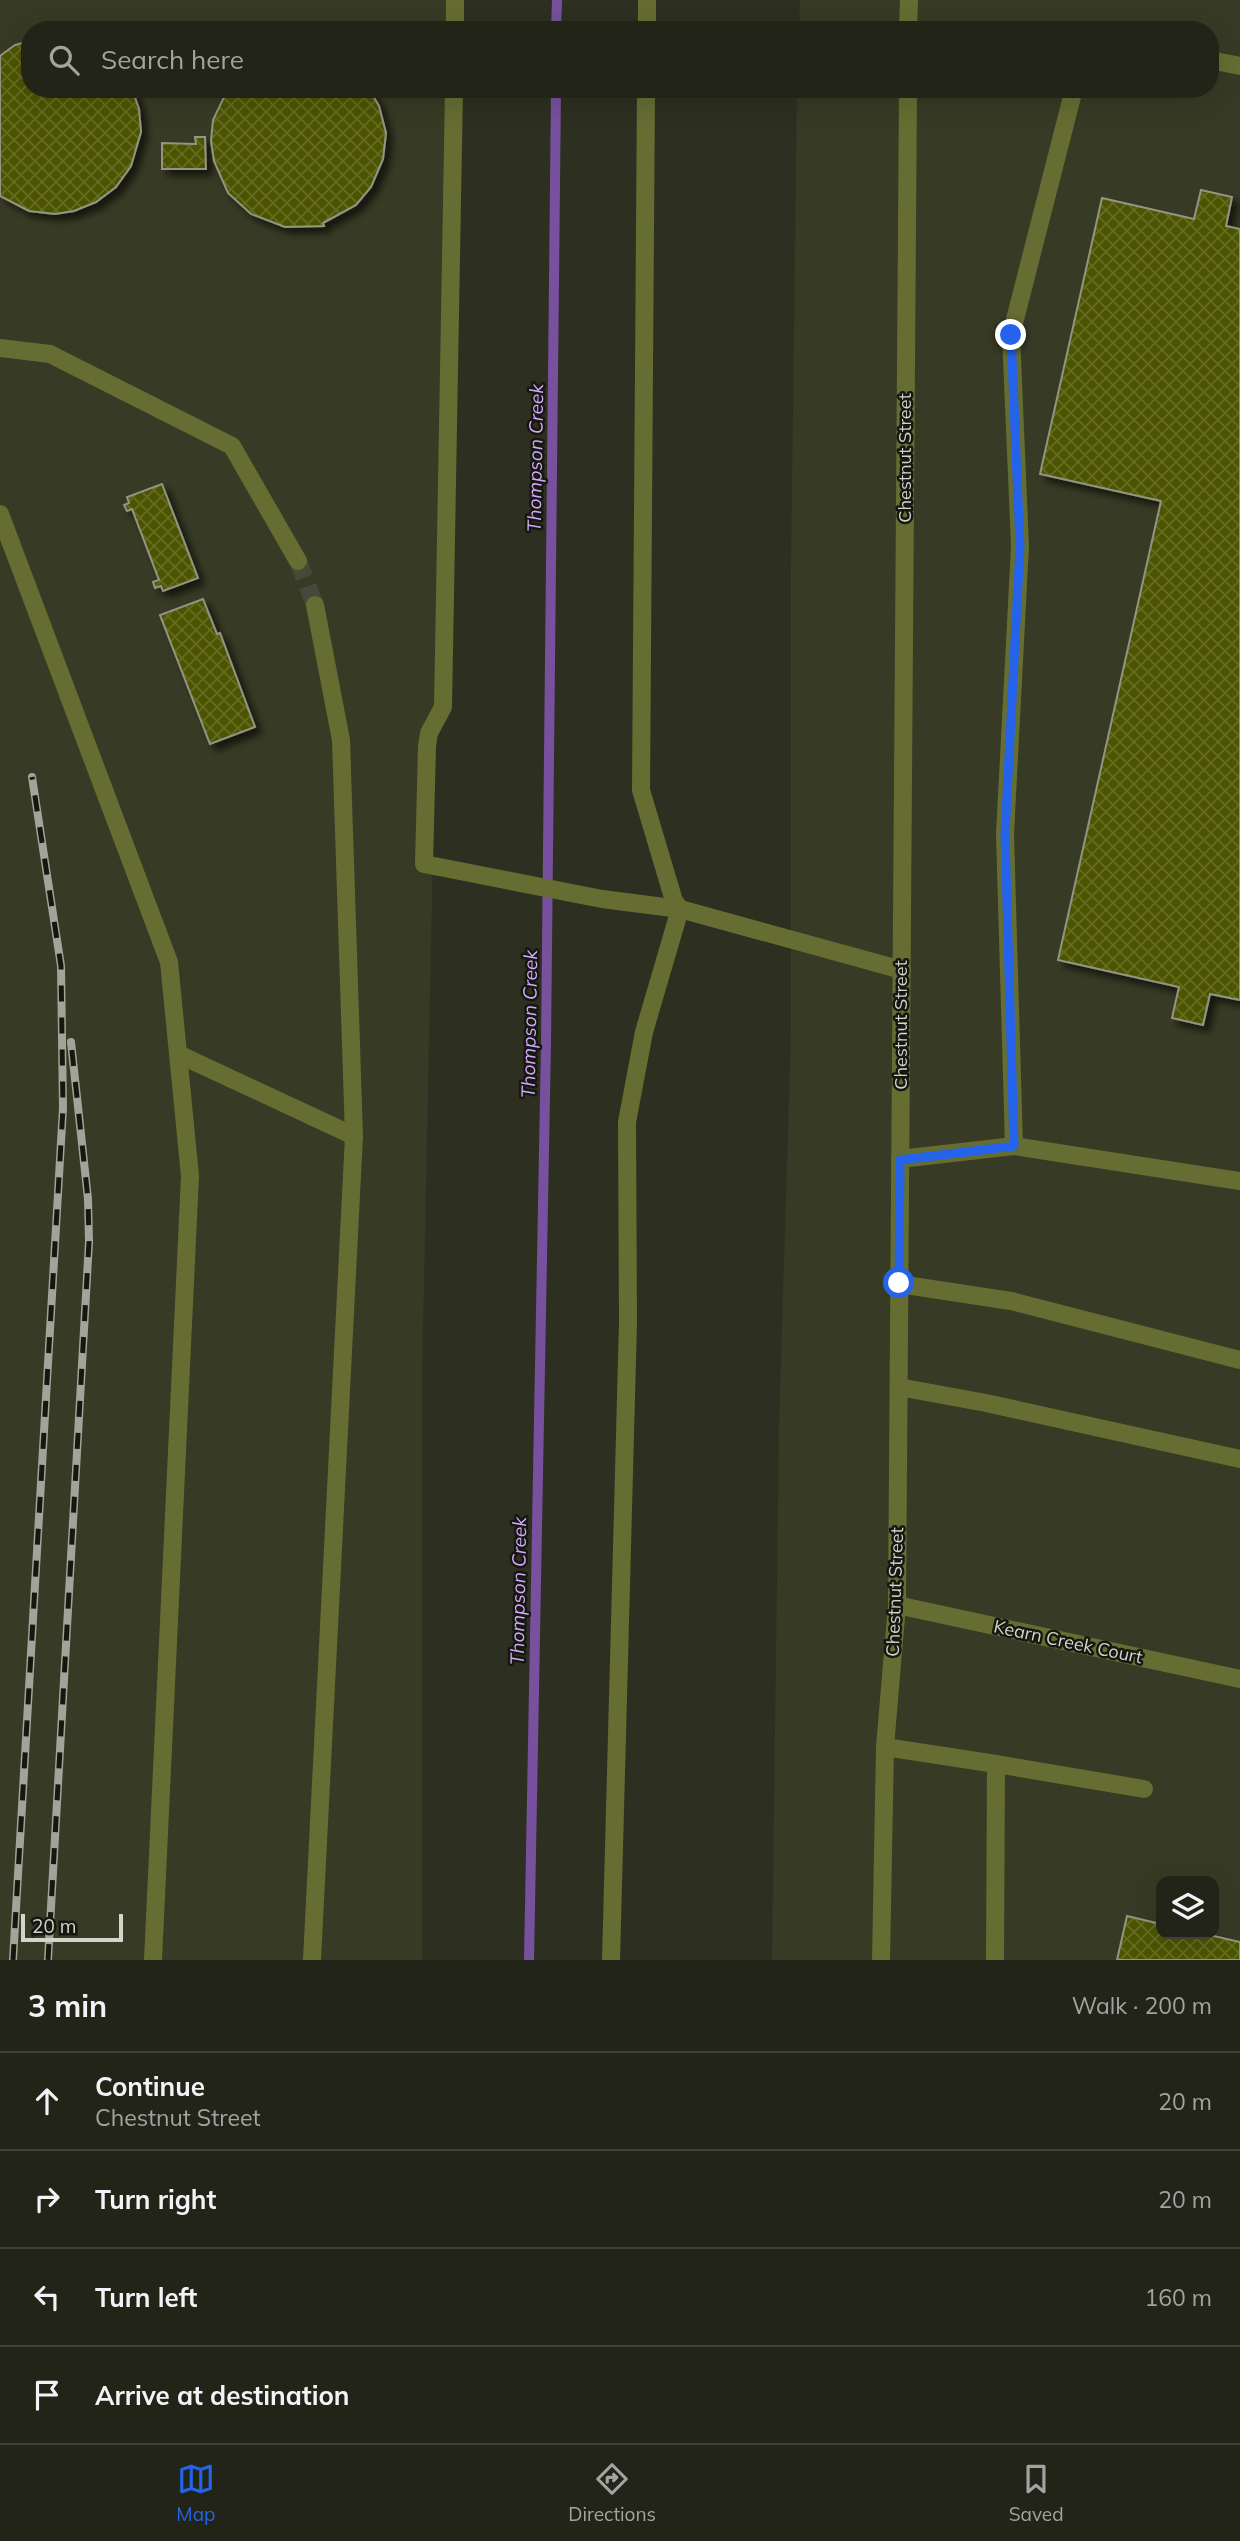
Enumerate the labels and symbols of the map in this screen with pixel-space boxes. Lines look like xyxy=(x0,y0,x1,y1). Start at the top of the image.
route end xyxy=(995,319,1026,350)
water label: Thompson Creek xyxy=(522,383,548,532)
street label: Chestnut Street xyxy=(893,393,916,523)
water label: Thompson Creek xyxy=(516,949,542,1098)
street label: Chestnut Street xyxy=(889,960,912,1090)
route start xyxy=(883,1267,914,1298)
water label: Thompson Creek xyxy=(505,1516,531,1665)
street label: Chestnut Street xyxy=(881,1527,908,1657)
street label: Kearn Creek Court xyxy=(992,1615,1145,1669)
scale bar xyxy=(21,1911,122,1943)

